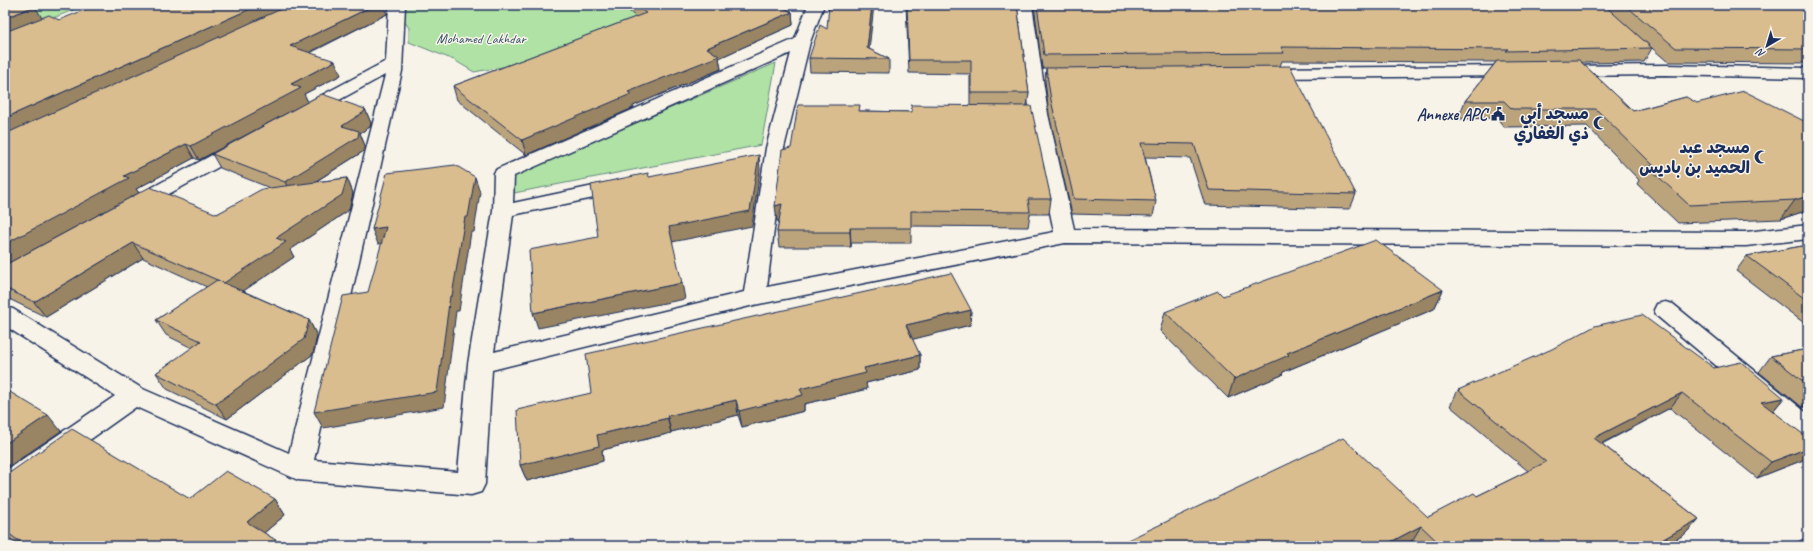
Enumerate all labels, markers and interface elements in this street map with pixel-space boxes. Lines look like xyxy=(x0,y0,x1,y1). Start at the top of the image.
north arrow xyxy=(1747,26,1787,66)
park label: Mohamed Lakhdar xyxy=(437,30,527,47)
text: N xyxy=(1752,45,1768,61)
place label: مسجد أبي ذي الغفاري xyxy=(1514,103,1589,146)
place label: Annexe APC xyxy=(1417,104,1490,125)
public building icon: Annexe APC xyxy=(1490,106,1506,122)
mosque icon: مسجد أبي ذي الغفاري xyxy=(1592,115,1608,131)
place label: مسجد عبد الحميد بن باديس xyxy=(1639,137,1750,178)
mosque icon: مسجد عبد الحميد بن باديس xyxy=(1753,149,1769,165)

